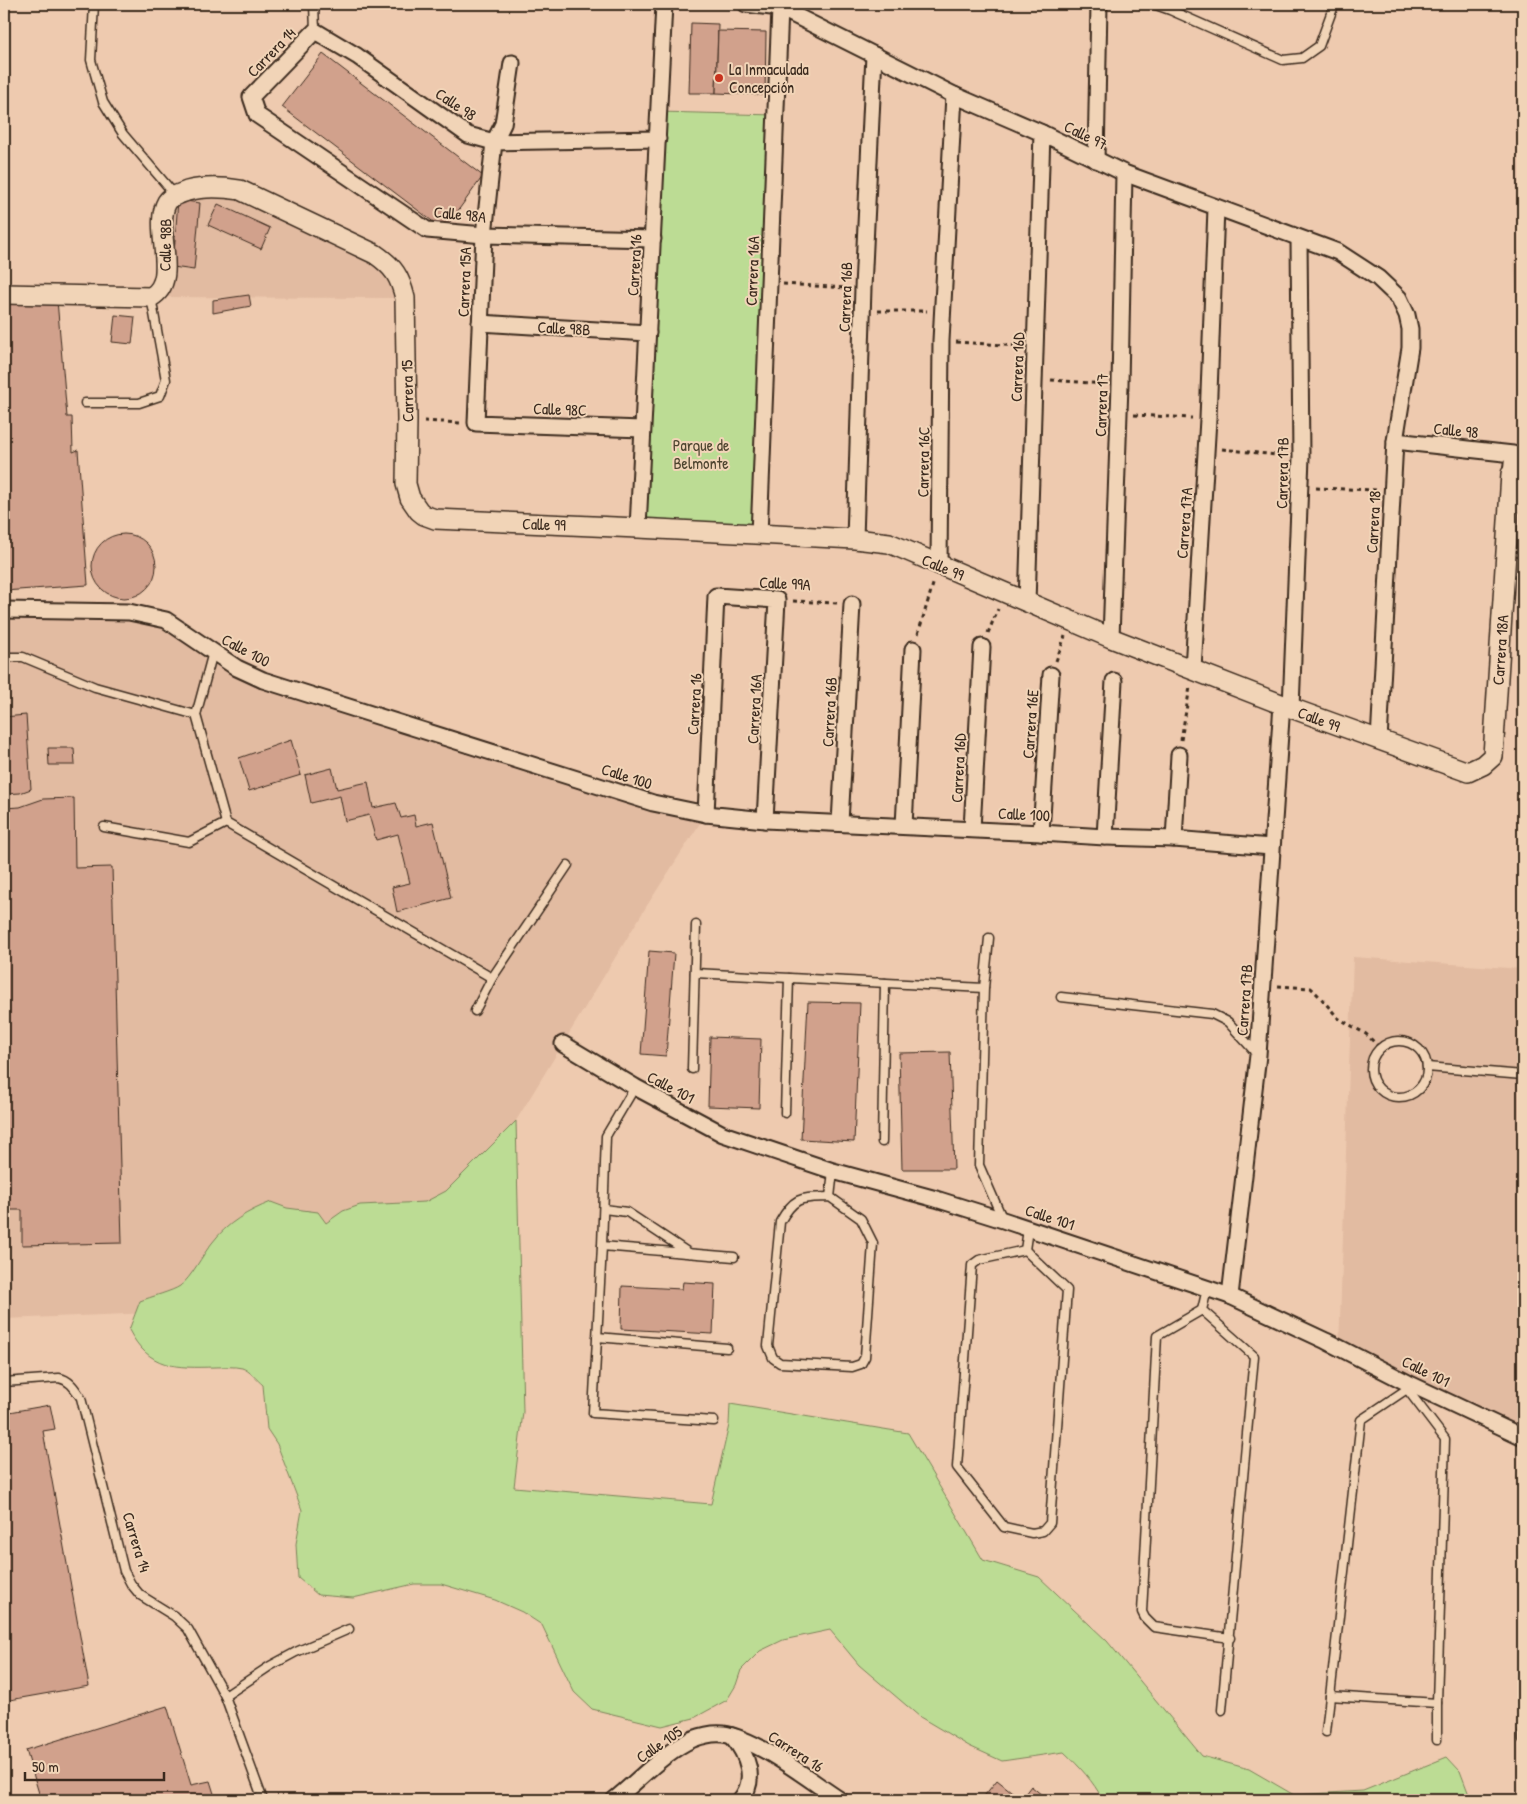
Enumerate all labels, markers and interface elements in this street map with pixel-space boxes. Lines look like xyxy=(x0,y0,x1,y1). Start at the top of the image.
street label: Carrera 14 xyxy=(242,22,300,82)
place label: La Inmaculada Concepción xyxy=(729,58,809,98)
marker: La Inmaculada Concepción xyxy=(713,72,725,84)
street label: Calle 98 xyxy=(431,82,481,126)
street label: Calle 97 xyxy=(1061,115,1111,155)
street label: Calle 98A xyxy=(433,200,487,228)
street label: Calle 98B xyxy=(154,218,176,272)
street label: Carrera 16 xyxy=(621,233,647,297)
street label: Carrera 16A xyxy=(740,236,764,306)
street label: Carrera 15A xyxy=(452,246,476,317)
street label: Carrera 16B xyxy=(833,262,857,332)
street label: Calle 98B xyxy=(537,316,591,340)
street label: Carrera 16D xyxy=(1005,331,1029,402)
street label: Carrera 15 xyxy=(395,359,419,422)
street label: Carrera 17 xyxy=(1089,373,1113,437)
street label: Calle 98C xyxy=(533,397,587,421)
street label: Calle 98 xyxy=(1433,417,1479,443)
street label: Carrera 16C xyxy=(911,426,935,498)
park label: Parque de Belmonte xyxy=(673,434,730,474)
street label: Carrera 17B xyxy=(1270,437,1294,509)
street label: Carrera 17A xyxy=(1171,486,1197,559)
street label: Carrera 18 xyxy=(1360,490,1386,554)
street label: Calle 99 xyxy=(522,512,566,536)
street label: Calle 99 xyxy=(919,548,968,586)
street label: Calle 99A xyxy=(759,571,811,595)
street label: Carrera 18A xyxy=(1487,614,1513,686)
street label: Calle 100 xyxy=(218,628,274,672)
street label: Carrera 16 xyxy=(681,672,707,736)
street label: Carrera 16A xyxy=(741,673,767,744)
street label: Carrera 16B xyxy=(816,676,842,748)
street label: Carrera 16E xyxy=(1017,689,1043,759)
street label: Calle 99 xyxy=(1295,701,1343,737)
street label: Carrera 16D xyxy=(945,732,971,803)
street label: Calle 100 xyxy=(599,757,655,795)
street label: Calle 100 xyxy=(997,802,1051,826)
street label: Carrera 17B xyxy=(1231,963,1257,1037)
street label: Calle 101 xyxy=(643,1065,699,1109)
street label: Calle 101 xyxy=(1022,1199,1078,1235)
street label: Calle 101 xyxy=(1398,1350,1454,1392)
street label: Carrera 14 xyxy=(117,1509,157,1575)
street label: Calle 105 xyxy=(632,1720,687,1768)
street label: Carrera 16 xyxy=(764,1725,828,1777)
scale bar xyxy=(25,1749,164,1781)
text: 50 m xyxy=(32,1756,59,1777)

